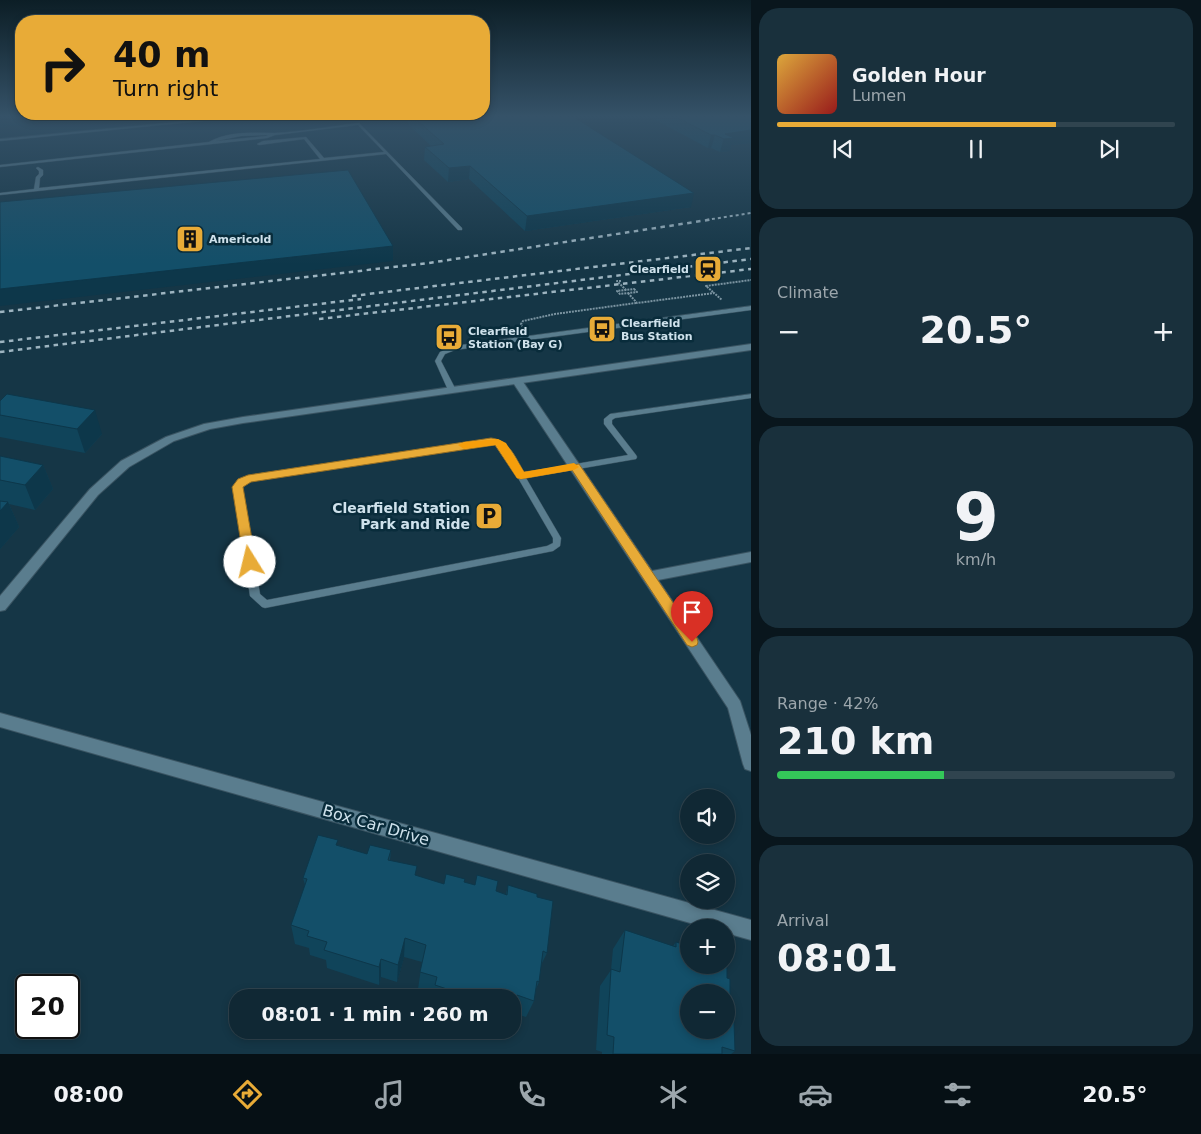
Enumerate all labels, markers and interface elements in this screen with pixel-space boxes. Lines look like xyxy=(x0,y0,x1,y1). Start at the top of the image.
icon: right xyxy=(30,35,95,100)
text: 40 m xyxy=(113,35,210,75)
text: Golden Hour xyxy=(852,64,986,86)
text: Turn right xyxy=(113,76,218,101)
text: Lumen xyxy=(852,86,906,105)
icon: previous xyxy=(829,135,857,163)
icon: pause xyxy=(962,135,990,163)
icon: next xyxy=(1095,135,1123,163)
building icon: Americold xyxy=(175,224,205,254)
place label: Americold xyxy=(209,233,271,246)
station icon: Clearfield xyxy=(693,254,723,284)
place label: Clearfield xyxy=(630,263,689,276)
text: Climate xyxy=(777,283,839,302)
text: 20.5° xyxy=(920,308,1032,352)
bus stop icon: Clearfield Bus Station xyxy=(587,314,617,344)
text: − xyxy=(777,315,800,348)
text: + xyxy=(1152,315,1175,348)
place label: Clearfield Bus Station xyxy=(621,317,693,343)
bus stop icon: Clearfield Station (Bay G) xyxy=(434,322,464,352)
place label: Clearfield Station (Bay G) xyxy=(468,325,562,351)
text: 9 xyxy=(953,480,999,555)
place label: Clearfield Station Park and Ride xyxy=(332,500,470,532)
parking icon: Clearfield Station Park and Ride xyxy=(474,501,504,531)
position arrow xyxy=(223,535,275,587)
text: km/h xyxy=(956,550,996,569)
pin xyxy=(671,591,713,642)
icon: arrive xyxy=(678,598,706,626)
text: Range · 42% xyxy=(777,694,879,713)
text: 210 km xyxy=(777,719,934,763)
map controls xyxy=(680,789,735,1039)
button: sound xyxy=(680,789,735,844)
street label: Box Car Drive xyxy=(320,801,432,849)
button: layers xyxy=(680,854,735,909)
text: Arrival xyxy=(777,911,829,930)
button: + xyxy=(680,919,735,974)
text: 08:01 xyxy=(777,936,898,980)
speed limit sign: 20 xyxy=(15,974,80,1039)
button: − xyxy=(680,984,735,1039)
text: 08:01 · 1 min · 260 m xyxy=(261,1003,489,1025)
icon: directions xyxy=(230,1077,265,1112)
icon: music xyxy=(372,1077,407,1112)
icon: phone xyxy=(514,1077,549,1112)
icon: climate xyxy=(656,1077,691,1112)
icon: car xyxy=(798,1077,833,1112)
icon: filters xyxy=(940,1077,975,1112)
text: 08:00 xyxy=(53,1082,124,1107)
text: 20.5° xyxy=(1082,1082,1147,1107)

